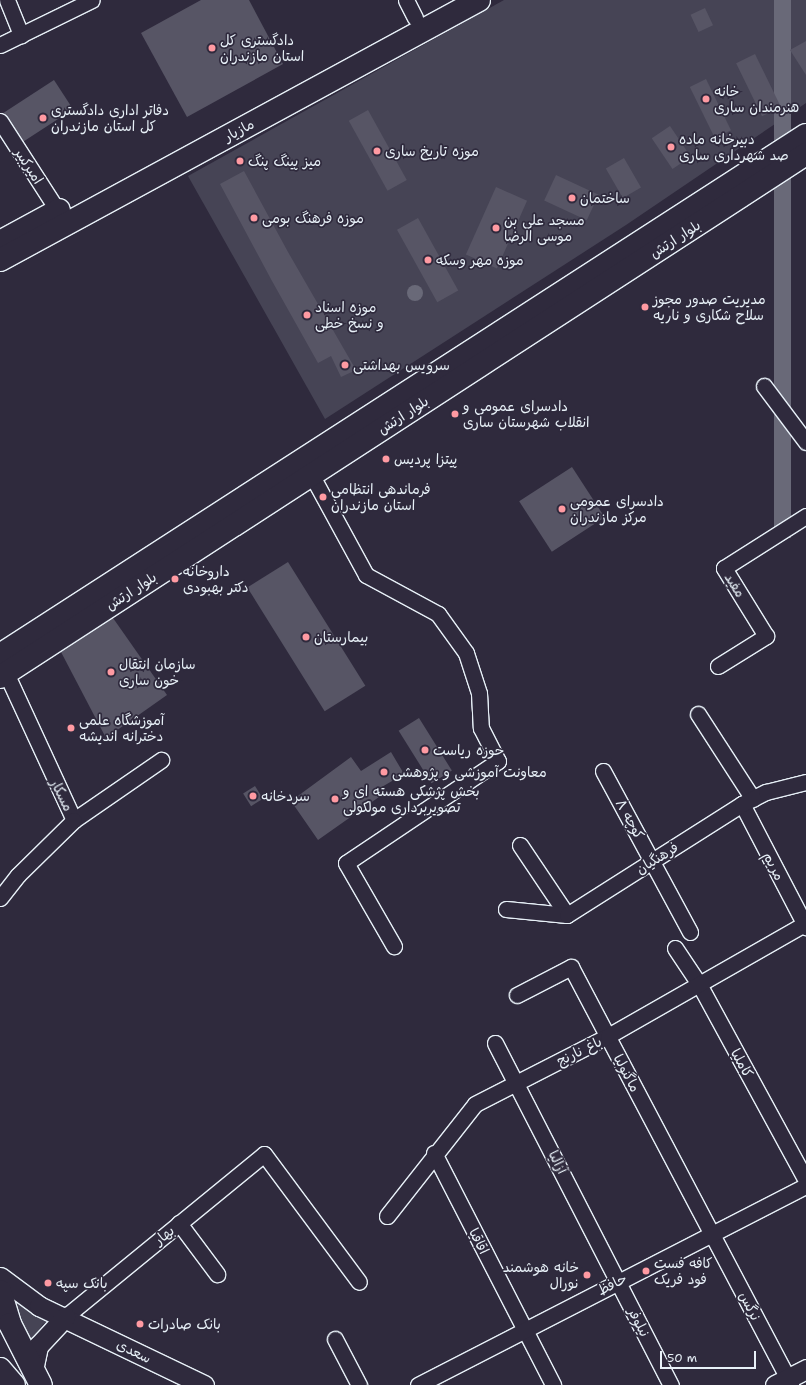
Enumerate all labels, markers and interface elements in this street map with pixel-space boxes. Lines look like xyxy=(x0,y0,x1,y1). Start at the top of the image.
place label: دادگستری کل استان مازندران xyxy=(220,32,304,64)
marker: دادگستری کل استان مازندران xyxy=(207,43,217,53)
place label: خانه هنرمندان ساری xyxy=(714,83,799,116)
marker: خانه هنرمندان ساری xyxy=(701,94,711,104)
place label: دفاتر اداری دادگستری کل استان مازندران xyxy=(51,102,169,134)
marker: دفاتر اداری دادگستری کل استان مازندران xyxy=(38,113,48,123)
street label: مازیار xyxy=(221,115,257,145)
place label: دبیرخانه ماده صد شهرداری ساری xyxy=(679,131,789,164)
marker: دبیرخانه ماده صد شهرداری ساری xyxy=(666,142,676,152)
place label: موزه تاریخ ساری xyxy=(385,143,479,159)
street label: امیرکبیر xyxy=(11,145,47,187)
marker: موزه تاریخ ساری xyxy=(372,146,382,156)
place label: میز پینگ پنگ xyxy=(248,153,321,169)
marker: میز پینگ پنگ xyxy=(235,156,245,166)
place label: ساختمان xyxy=(580,190,630,206)
marker: ساختمان xyxy=(567,193,577,203)
place label: موزه فرهنگ بومی xyxy=(262,210,364,226)
place label: مسجد علی بن موسی الرضا xyxy=(504,212,585,244)
marker: موزه فرهنگ بومی xyxy=(249,213,259,223)
street label: بلوار ارتش xyxy=(646,216,704,262)
marker: مسجد علی بن موسی الرضا xyxy=(491,223,501,233)
place label: موزه مهر وسکه xyxy=(436,252,524,268)
marker: موزه مهر وسکه xyxy=(423,255,433,265)
place label: مدیریت صدور مجوز سلاح شکاری و ناریه xyxy=(653,291,766,324)
place label: موزه اسناد و نسخ خطی xyxy=(315,299,384,332)
marker: مدیریت صدور مجوز سلاح شکاری و ناریه xyxy=(640,302,650,312)
marker: موزه اسناد و نسخ خطی xyxy=(302,310,312,320)
place label: سرویس بهداشتی xyxy=(353,357,450,373)
marker: سرویس بهداشتی xyxy=(340,360,350,370)
street label: بلوار ارتش xyxy=(374,392,432,438)
place label: دادسرای عمومی و انقلاب شهرستان ساری xyxy=(463,398,590,430)
marker: دادسرای عمومی و انقلاب شهرستان ساری xyxy=(450,409,460,419)
place label: پیتزا پردیس xyxy=(394,451,457,467)
marker: پیتزا پردیس xyxy=(381,454,391,464)
place label: فرماندهی انتظامی استان مازندران xyxy=(331,481,431,514)
marker: فرماندهی انتظامی استان مازندران xyxy=(318,492,328,502)
place label: دادسرای عمومی مرکز مازندران xyxy=(570,493,664,526)
marker: دادسرای عمومی مرکز مازندران xyxy=(557,504,567,514)
place label: داروخانه دکتر بهبودی xyxy=(183,563,249,596)
street label: بلوار ارتش xyxy=(102,568,160,614)
street label: مفید xyxy=(721,570,749,600)
marker: داروخانه دکتر بهبودی xyxy=(170,574,180,584)
place label: بیمارستان xyxy=(314,629,368,645)
marker: بیمارستان xyxy=(301,632,311,642)
place label: سازمان انتقال خون ساری xyxy=(119,656,196,688)
marker: سازمان انتقال خون ساری xyxy=(106,667,116,677)
place label: آموزشگاه علمی دخترانه اندیشه xyxy=(79,712,164,744)
marker: آموزشگاه علمی دخترانه اندیشه xyxy=(66,723,76,733)
place label: حوزه ریاست xyxy=(433,742,504,758)
marker: حوزه ریاست xyxy=(420,745,430,755)
place label: معاونت آموزشی و پژوهشی xyxy=(392,764,547,780)
marker: معاونت آموزشی و پژوهشی xyxy=(379,767,389,777)
street label: مسکار xyxy=(47,776,77,814)
place label: بخش پژشکی هسته ای و تصویربرداری مولکولی xyxy=(343,783,480,816)
place label: سردخانه xyxy=(261,788,310,804)
marker: سردخانه xyxy=(248,791,258,801)
marker: بخش پژشکی هسته ای و تصویربرداری مولکولی xyxy=(330,794,340,804)
street label: کوچه ۸ xyxy=(612,796,648,842)
street label: فرهنگیان xyxy=(633,838,681,878)
street label: مریم xyxy=(760,849,788,883)
street label: باغ نارنج xyxy=(554,1033,604,1069)
street label: کاملیا xyxy=(727,1046,757,1080)
street label: ماگنولیا xyxy=(610,1051,644,1095)
street label: آزالیا xyxy=(545,1147,571,1177)
street label: بهار xyxy=(150,1222,178,1248)
street label: اقاقیا xyxy=(465,1225,493,1257)
place label: کافه فست فود فریک xyxy=(654,1255,712,1288)
place label: خانه هوشمند نورال xyxy=(503,1259,579,1292)
marker: کافه فست فود فریک xyxy=(641,1266,651,1276)
marker: خانه هوشمند نورال xyxy=(582,1270,592,1280)
street label: حافظ xyxy=(594,1270,630,1298)
place label: بانک سپه xyxy=(56,1275,108,1291)
marker: بانک سپه xyxy=(43,1278,53,1288)
street label: نرگس xyxy=(736,1289,764,1323)
street label: نیلوفر xyxy=(625,1305,653,1339)
place label: بانک صادرات xyxy=(148,1316,221,1332)
marker: بانک صادرات xyxy=(135,1319,145,1329)
street label: سعدی xyxy=(114,1335,154,1367)
scale bar xyxy=(662,1343,758,1369)
text: 50 m xyxy=(667,1350,697,1366)

